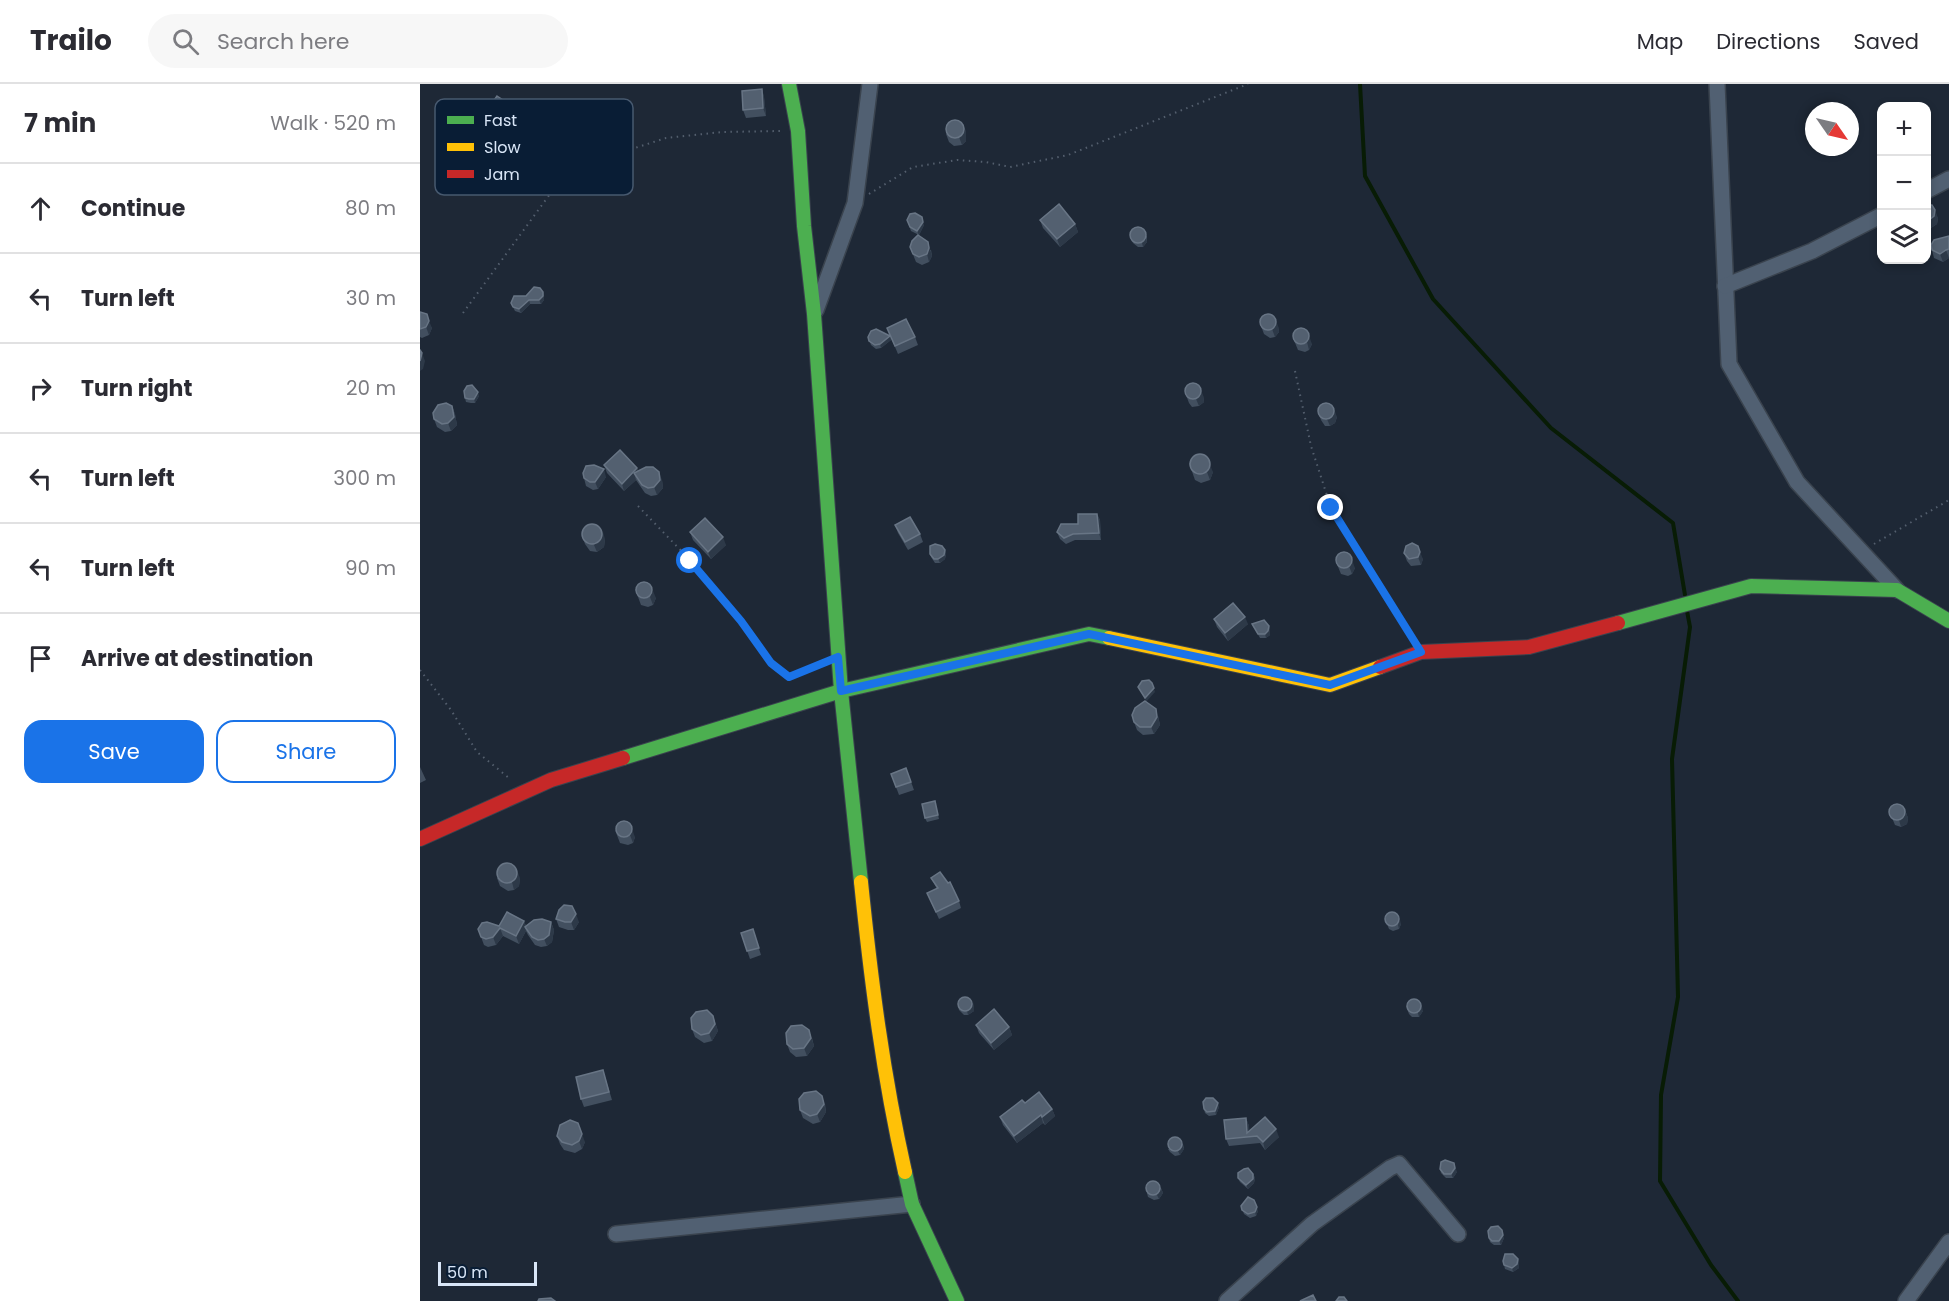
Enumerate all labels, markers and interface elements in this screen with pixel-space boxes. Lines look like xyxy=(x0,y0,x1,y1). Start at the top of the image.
search box xyxy=(148,14,568,68)
text: Trailo xyxy=(30,21,112,60)
icon: search xyxy=(169,25,202,58)
text: Search here xyxy=(217,26,349,57)
text: Map xyxy=(1637,27,1683,56)
text: Directions xyxy=(1716,27,1820,56)
text: Saved xyxy=(1853,27,1919,56)
legend xyxy=(435,99,633,195)
north arrow xyxy=(1805,102,1859,156)
map controls xyxy=(1877,102,1931,264)
button: + xyxy=(1877,102,1931,156)
text: 7 min xyxy=(24,105,96,141)
text: Walk · 520 m xyxy=(270,109,396,137)
text: Fast xyxy=(484,109,517,132)
text: Slow xyxy=(484,136,521,159)
button: − xyxy=(1877,156,1931,210)
text: Jam xyxy=(484,163,520,186)
icon: ahead xyxy=(24,192,57,225)
text: Continue xyxy=(81,193,185,224)
text: 80 m xyxy=(345,194,396,222)
button: layers xyxy=(1877,210,1931,264)
icon: left xyxy=(24,282,57,315)
text: Turn left xyxy=(81,283,175,314)
text: 30 m xyxy=(346,284,396,312)
icon: right xyxy=(24,372,57,405)
text: Turn right xyxy=(81,373,192,404)
text: 20 m xyxy=(346,374,396,402)
icon: left xyxy=(24,462,57,495)
text: Turn left xyxy=(81,463,175,494)
text: 300 m xyxy=(333,464,396,492)
route end xyxy=(1317,494,1343,520)
route start xyxy=(676,547,702,573)
icon: left xyxy=(24,552,57,585)
text: Turn left xyxy=(81,553,175,584)
text: 90 m xyxy=(345,554,396,582)
icon: arrive xyxy=(24,642,57,675)
text: Arrive at destination xyxy=(81,643,313,674)
button: Save xyxy=(24,720,204,783)
button: Share xyxy=(216,720,396,783)
scale bar xyxy=(438,1259,537,1286)
text: 50 m xyxy=(447,1261,488,1284)

